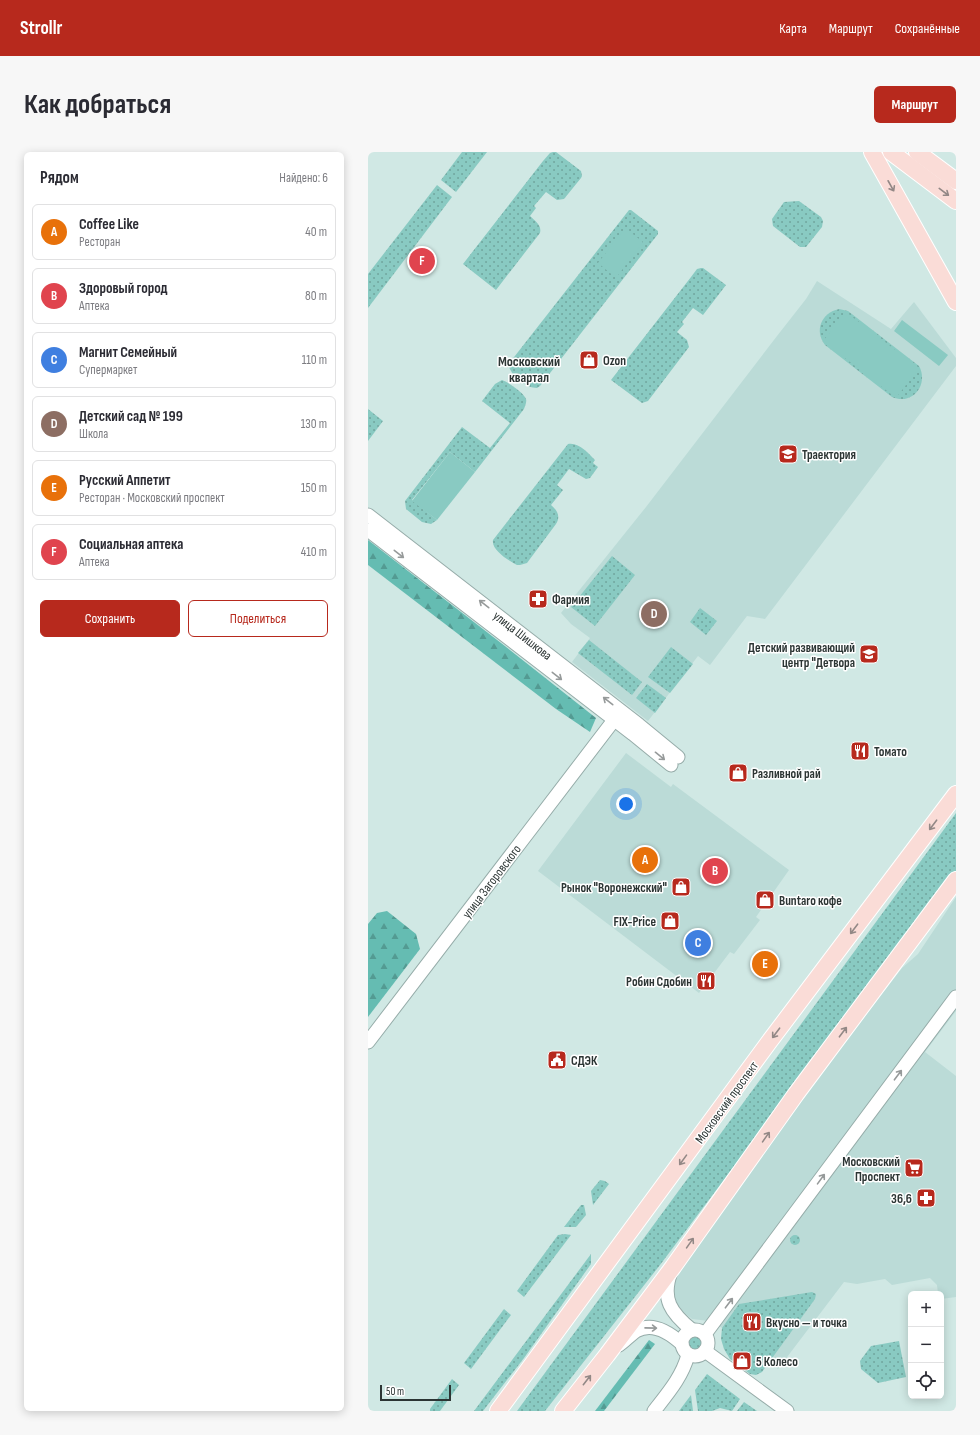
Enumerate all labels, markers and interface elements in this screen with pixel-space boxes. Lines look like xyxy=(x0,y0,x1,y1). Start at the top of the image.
text: Strollr xyxy=(20,17,62,40)
text: Карта xyxy=(779,20,807,37)
text: Маршрут xyxy=(829,20,873,37)
text: Сохранённые xyxy=(895,20,960,37)
button: Маршрут xyxy=(874,86,956,123)
text: Как добраться xyxy=(24,88,171,121)
text: Рядом xyxy=(40,168,79,188)
text: Найдено: 6 xyxy=(279,170,328,186)
one-way arrow xyxy=(888,180,896,192)
one-way arrow xyxy=(939,188,950,197)
text: Coffee Like xyxy=(79,215,139,234)
text: A xyxy=(51,224,57,240)
text: 40 m xyxy=(305,224,327,240)
text: Ресторан xyxy=(79,234,120,250)
pin: F xyxy=(409,246,435,276)
text: Здоровый город xyxy=(79,279,168,298)
text: B xyxy=(51,288,57,304)
text: 80 m xyxy=(305,288,327,304)
text: Аптека xyxy=(79,298,110,314)
text: Магнит Семейный xyxy=(79,343,177,362)
shop icon: Ozon xyxy=(578,349,600,371)
text: C xyxy=(51,352,57,368)
text: 110 m xyxy=(302,352,327,368)
district label: Московский квартал xyxy=(498,353,560,386)
place label: Ozon xyxy=(603,353,626,369)
text: Супермаркет xyxy=(79,362,137,378)
text: Детский сад № 199 xyxy=(79,407,183,426)
text: D xyxy=(51,416,57,432)
text: 130 m xyxy=(301,416,327,432)
text: Школа xyxy=(79,426,108,442)
school or university icon: Траектория xyxy=(777,443,799,465)
place label: Траектория xyxy=(802,447,856,463)
text: Русский Аппетит xyxy=(79,471,171,490)
text: E xyxy=(51,480,57,496)
text: 150 m xyxy=(301,480,327,496)
text: Ресторан · Московский проспект xyxy=(79,490,225,506)
text: Социальная аптека xyxy=(79,535,183,554)
text: F xyxy=(51,544,57,560)
text: 410 m xyxy=(301,544,327,560)
one-way arrow xyxy=(393,550,404,558)
text: Аптека xyxy=(79,554,110,570)
pharmacy icon: Фармия xyxy=(527,588,549,610)
place label: Фармия xyxy=(552,592,589,608)
pin: D xyxy=(641,599,667,629)
button: Сохранить xyxy=(40,600,180,637)
button: Поделиться xyxy=(188,600,328,637)
one-way arrow xyxy=(478,600,489,609)
street label: улица Шишкова xyxy=(490,608,555,664)
place label: Детский развивающий центр "Детвора xyxy=(748,640,855,671)
school or university icon: Детский развивающий центр "Детвора xyxy=(858,643,880,665)
one-way arrow xyxy=(552,672,563,680)
one-way arrow xyxy=(603,697,614,705)
restaurant icon: Томато xyxy=(849,740,871,762)
place label: Томато xyxy=(874,744,907,760)
one-way arrow xyxy=(654,751,665,760)
shop icon: Разливной рай xyxy=(727,762,749,784)
place label: Разливной рай xyxy=(752,766,821,782)
your location xyxy=(616,794,636,814)
one-way arrow xyxy=(928,820,937,831)
street label: улица Загоровского xyxy=(459,842,525,922)
pin: A xyxy=(632,845,658,875)
pin: B xyxy=(702,856,728,886)
shop icon: Рынок "Воронежский" xyxy=(670,876,692,898)
place label: Рынок "Воронежский" xyxy=(561,880,667,896)
shop icon: Buntaro кофе xyxy=(754,889,776,911)
place label: Buntaro кофе xyxy=(779,893,842,909)
shop icon: FIX-Price xyxy=(659,910,681,932)
place label: FIX-Price xyxy=(614,914,656,930)
one-way arrow xyxy=(850,924,859,935)
pin: C xyxy=(685,928,711,958)
pin: E xyxy=(752,949,778,979)
restaurant icon: Робин Сдобин xyxy=(695,970,717,992)
place label: Робин Сдобин xyxy=(626,974,692,990)
one-way arrow xyxy=(838,1027,847,1038)
one-way arrow xyxy=(772,1028,781,1039)
public building icon: СДЭК xyxy=(546,1049,568,1071)
place label: СДЭК xyxy=(571,1053,598,1069)
street label: Московский проспект xyxy=(692,1058,762,1147)
one-way arrow xyxy=(894,1069,902,1080)
one-way arrow xyxy=(762,1131,770,1142)
place label: Московский Проспект xyxy=(842,1154,900,1185)
one-way arrow xyxy=(678,1155,687,1166)
supermarket icon: Московский Проспект xyxy=(903,1157,925,1179)
one-way arrow xyxy=(817,1174,825,1185)
pharmacy icon: 36,6 xyxy=(915,1187,937,1209)
place label: 36,6 xyxy=(891,1191,912,1207)
one-way arrow xyxy=(686,1237,694,1248)
map controls xyxy=(908,1291,944,1399)
button: + xyxy=(908,1291,944,1327)
one-way arrow xyxy=(724,1298,733,1309)
restaurant icon: Вкусно — и точка xyxy=(741,1311,763,1333)
place label: Вкусно — и точка xyxy=(766,1315,847,1331)
one-way arrow xyxy=(644,1325,657,1332)
button: − xyxy=(908,1327,944,1363)
shop icon: 5 Колесо xyxy=(731,1350,753,1372)
place label: 5 Колесо xyxy=(756,1354,798,1370)
button: locate xyxy=(908,1363,944,1399)
one-way arrow xyxy=(583,1375,591,1386)
scale bar xyxy=(380,1383,451,1402)
text: 50 m xyxy=(386,1385,404,1398)

